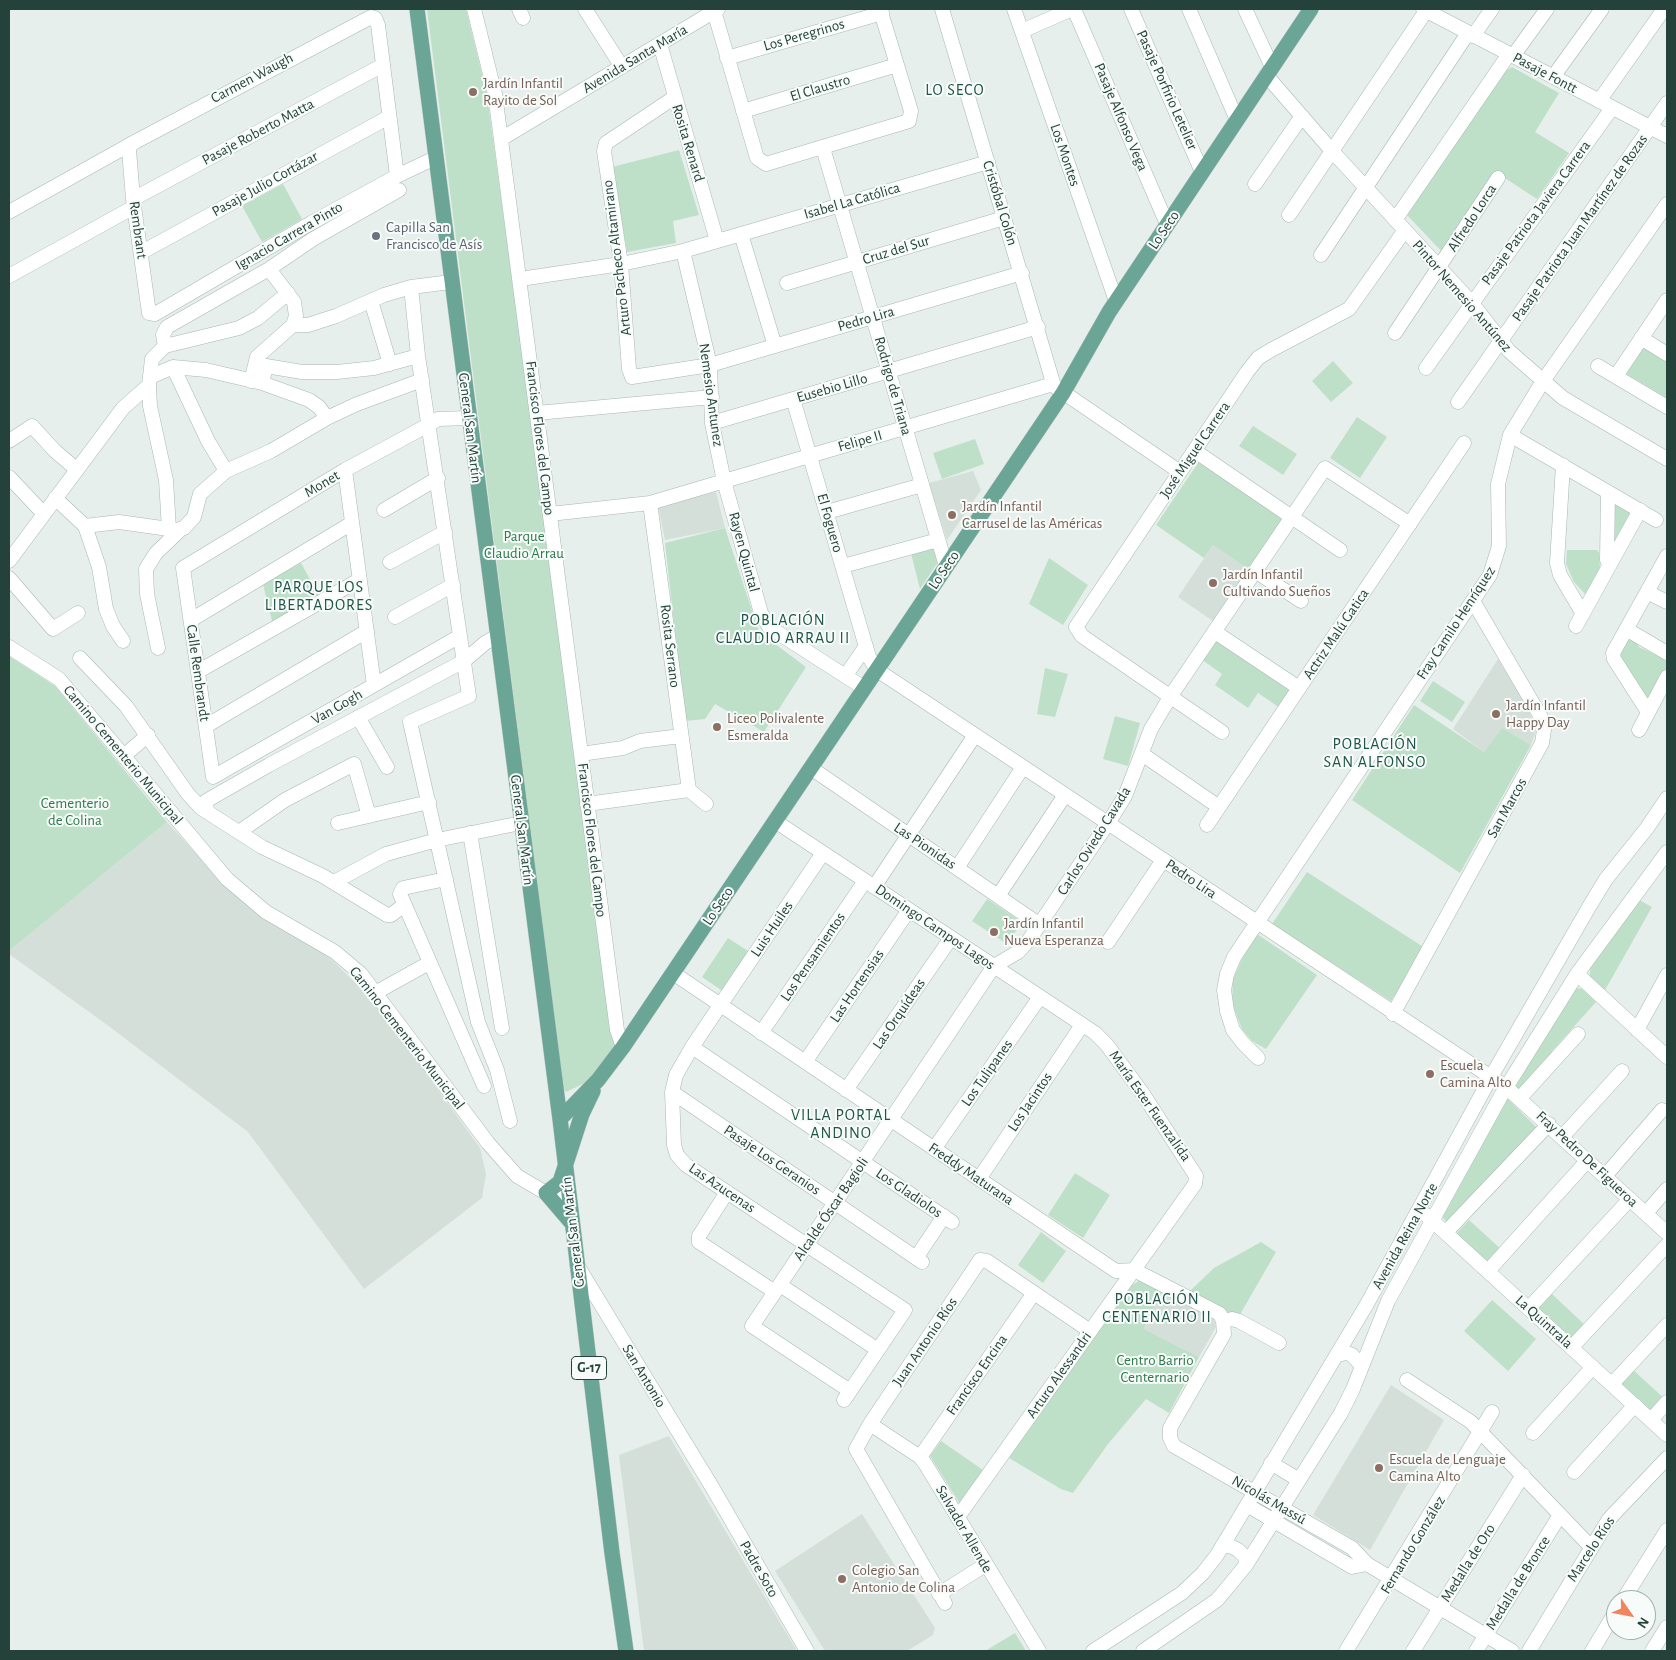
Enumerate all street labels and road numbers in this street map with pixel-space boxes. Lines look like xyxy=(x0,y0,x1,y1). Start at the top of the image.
street label: Los Peregrinos xyxy=(761,15,847,55)
street label: Avenida Santa María xyxy=(579,21,691,97)
street label: Pasaje Porfirio Letelier xyxy=(1132,27,1202,153)
street label: Pasaje Fontt xyxy=(1510,48,1580,98)
street label: Carmen Waugh xyxy=(208,49,296,107)
street label: Pasaje Alfonso Vega xyxy=(1090,60,1152,174)
street label: El Claustro xyxy=(788,70,852,106)
street label: Pasaje Roberto Matta xyxy=(199,95,317,169)
street label: Rosita Renard xyxy=(668,102,708,184)
street label: Los Montes xyxy=(1046,121,1084,189)
street label: Pasaje Patriota Juan Martínez de Rozas xyxy=(1508,131,1652,325)
street label: Pasaje Patriota Javiera Carrera xyxy=(1478,137,1594,289)
street label: Pasaje Julio Cortázar xyxy=(209,147,321,221)
street label: Cristóbal Colón xyxy=(979,158,1021,248)
street label: Arturo Pacheco Altamirano xyxy=(599,179,635,337)
street label: Isabel La Católica xyxy=(802,179,902,223)
street label: Alfredo Lorca xyxy=(1444,181,1500,255)
street label: Ignacio Carrera Pinto xyxy=(232,198,346,274)
street label: Rembrant xyxy=(125,200,151,260)
street label: Lo Seco xyxy=(1145,207,1183,253)
street label: Cruz del Sur xyxy=(860,231,932,269)
street label: Pintor Nemesio Antúnez xyxy=(1408,236,1516,356)
street label: Pedro Lira xyxy=(836,302,896,336)
street label: Rodrigo de Triana xyxy=(870,334,916,438)
street label: Nemesio Antunez xyxy=(695,342,727,448)
street label: Francisco Flores del Campo xyxy=(522,360,558,516)
street label: Eusebio Lillo xyxy=(794,369,870,407)
street label: General San Martín xyxy=(454,372,486,484)
street label: José Miguel Carrera xyxy=(1156,398,1234,502)
street label: Felipe II xyxy=(836,426,884,456)
street label: Monet xyxy=(301,466,343,502)
street label: El Foguero xyxy=(813,491,847,555)
street label: Rayen Quintal xyxy=(725,510,763,594)
street label: Lo Seco xyxy=(925,547,963,593)
street label: Fray Camilo Henríquez xyxy=(1413,563,1499,683)
street label: Actriz Malú Gatica xyxy=(1299,585,1373,683)
street label: Rosita Serrano xyxy=(656,603,684,689)
street label: Calle Rembrandt xyxy=(182,623,214,723)
street label: Camino Cementerio Municipal xyxy=(59,682,187,828)
street label: Van Gogh xyxy=(308,685,366,729)
street label: Francisco Flores del Campo xyxy=(574,762,610,918)
street label: General San Martín xyxy=(506,774,538,886)
street label: San Marcos xyxy=(1483,775,1531,841)
street label: Carlos Oviedo Cavada xyxy=(1053,783,1135,899)
street label: Las Pionidas xyxy=(890,819,960,873)
street label: Pedro Lira xyxy=(1162,855,1220,903)
street label: Domingo Campos Lagos xyxy=(872,880,998,974)
street label: Lo Seco xyxy=(699,883,737,929)
street label: Luis Huiles xyxy=(747,898,797,960)
street label: Los Pensamientos xyxy=(777,909,849,1005)
street label: Las Hortensias xyxy=(826,946,888,1026)
street label: Camino Cementerio Municipal xyxy=(346,963,468,1113)
street label: Las Orquídeas xyxy=(869,975,929,1053)
street label: Los Tulipanes xyxy=(957,1036,1017,1110)
street label: María Ester Fuenzalida xyxy=(1105,1047,1195,1165)
street label: Los Jacintos xyxy=(1004,1069,1056,1135)
street label: Fray Pedro De Figueroa xyxy=(1532,1107,1642,1211)
street label: Pasaje Los Geranios xyxy=(720,1121,824,1199)
street label: Freddy Maturana xyxy=(925,1139,1017,1209)
street label: Alcalde Óscar Bagioli xyxy=(790,1154,872,1264)
street label: Las Azucenas xyxy=(685,1159,759,1217)
street label: Los Gladiolos xyxy=(872,1164,946,1222)
street label: General San Martín xyxy=(557,1176,589,1288)
street label: Avenida Reina Norte xyxy=(1368,1180,1442,1292)
street label: La Quintrala xyxy=(1511,1291,1577,1353)
street label: Juan Antonio Ríos xyxy=(889,1294,961,1390)
street label: Arturo Alessandri xyxy=(1023,1328,1095,1422)
street label: Francisco Encina xyxy=(942,1331,1012,1419)
street label: San Antonio xyxy=(618,1341,670,1411)
road number: G-17 xyxy=(572,1356,606,1380)
street label: Nicolás Massú xyxy=(1229,1471,1309,1529)
street label: Salvador Allende xyxy=(932,1482,996,1576)
street label: Fernando González xyxy=(1377,1493,1449,1597)
street label: Marcelo Ríos xyxy=(1563,1513,1619,1585)
street label: Medalla de Oro xyxy=(1437,1521,1499,1605)
street label: Medalla de Bronce xyxy=(1482,1533,1554,1633)
street label: Padre Soto xyxy=(736,1537,782,1601)

